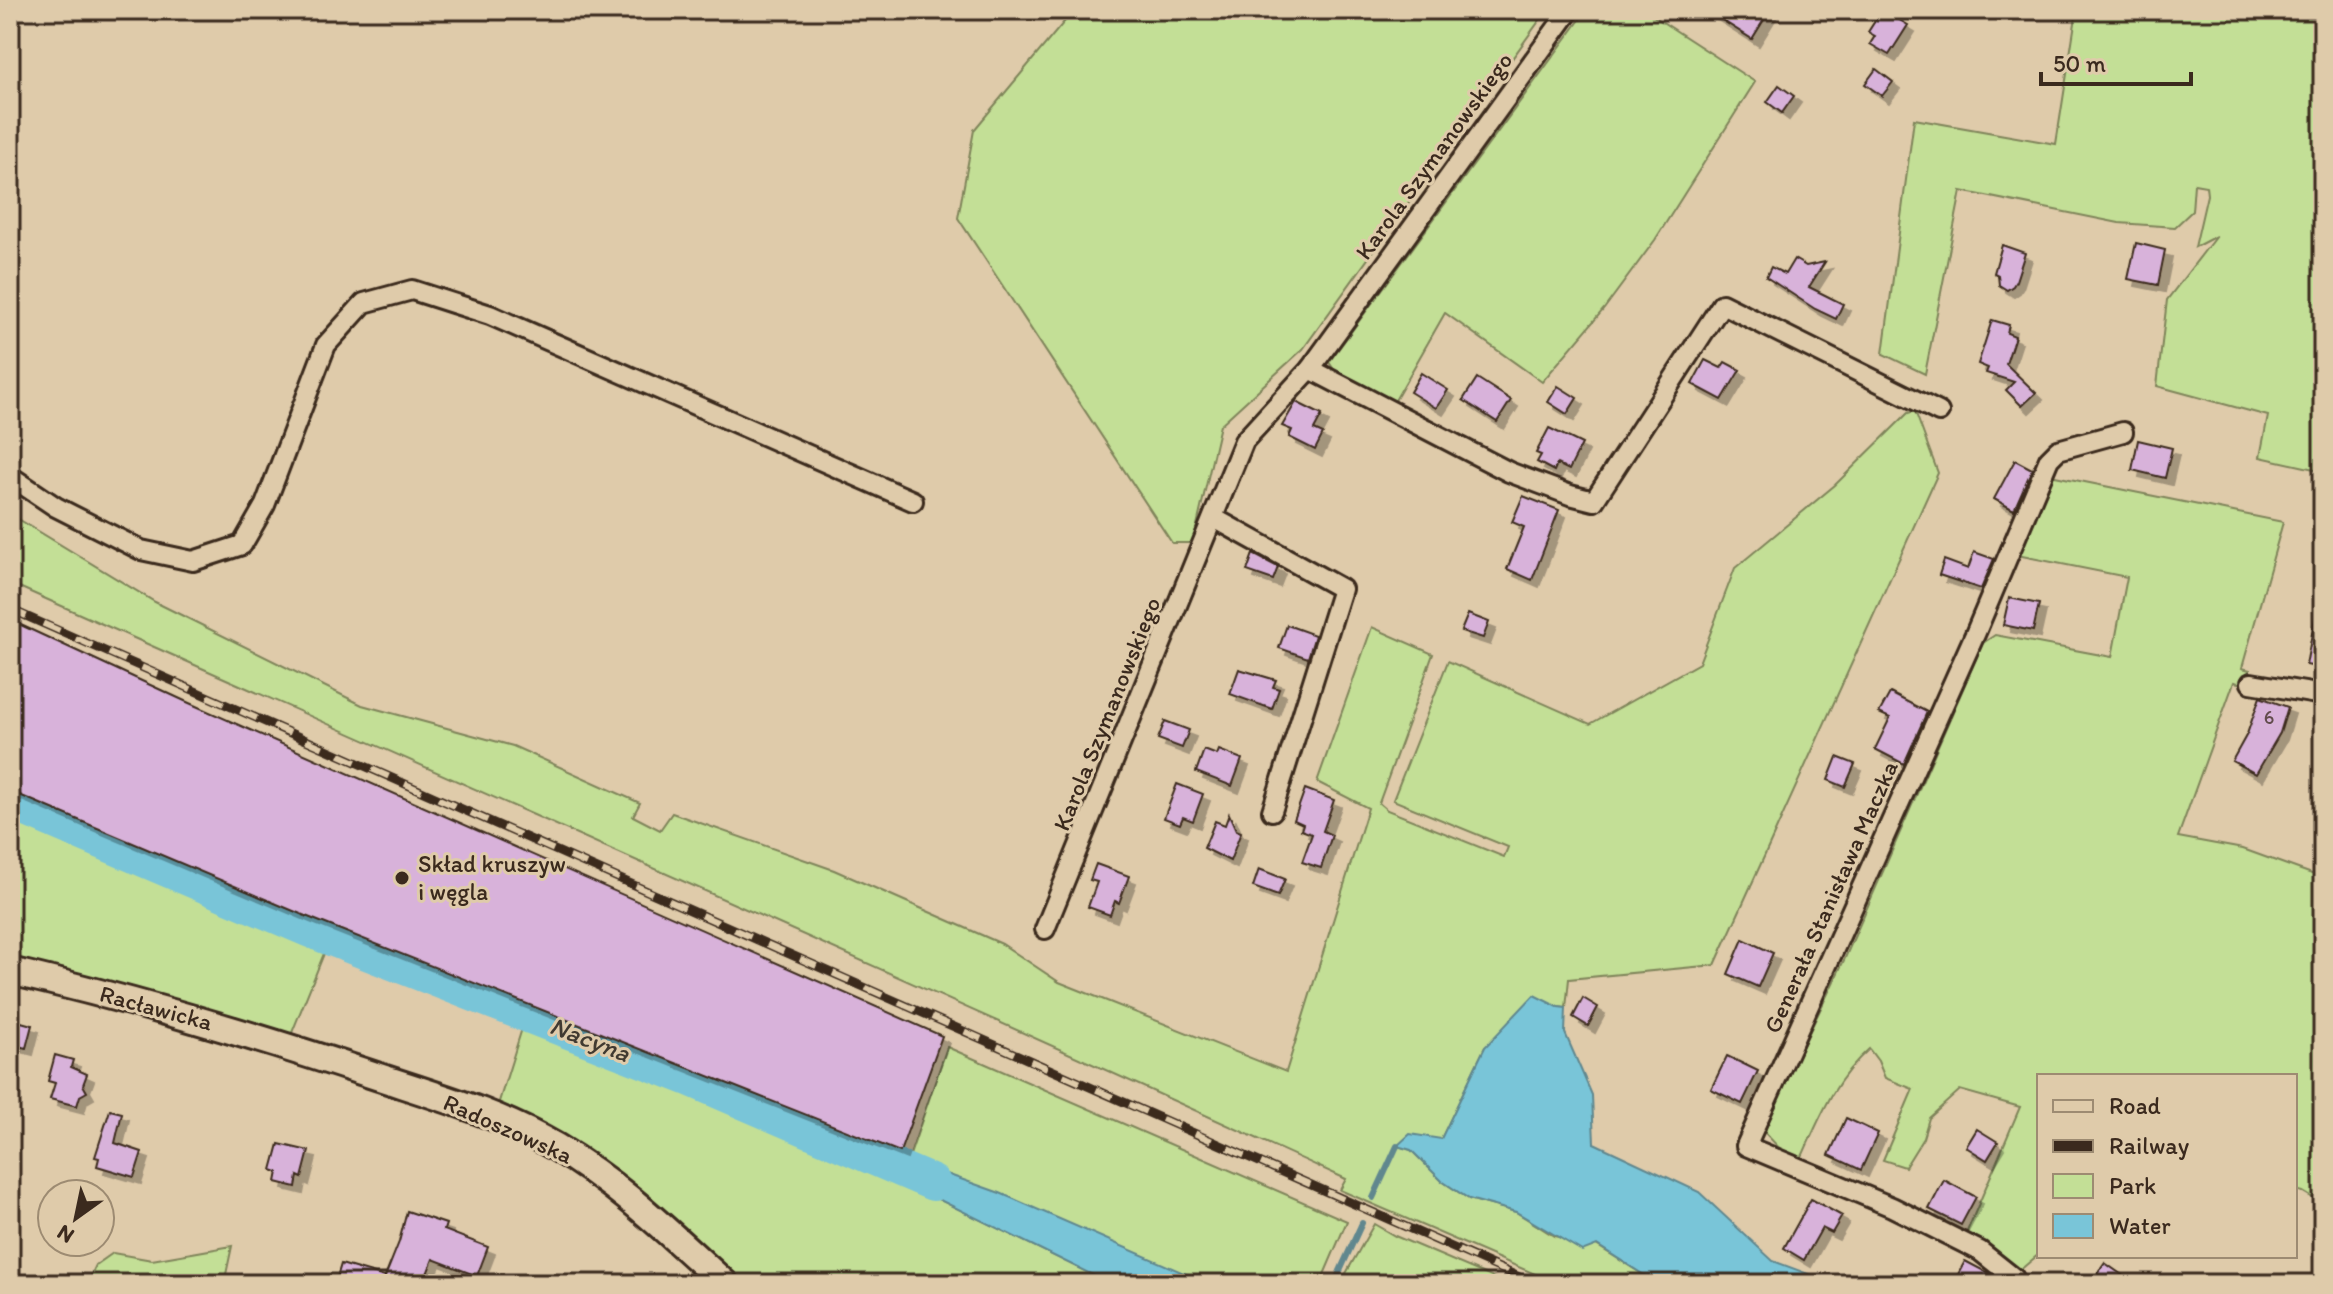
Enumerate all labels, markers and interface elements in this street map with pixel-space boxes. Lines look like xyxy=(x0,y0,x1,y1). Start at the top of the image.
scale bar xyxy=(2041,36,2191,86)
street label: Karola Szymanowskiego xyxy=(1349,46,1519,265)
text: 50 m xyxy=(2053,49,2106,78)
street label: Karola Szymanowskiego xyxy=(1046,593,1167,835)
house number: 6 xyxy=(2264,705,2274,729)
street label: Generała Stanisława Maczka xyxy=(1757,756,1904,1038)
place label: Skład kruszyw i węgla xyxy=(418,849,566,906)
marker: Skład kruszyw i węgla xyxy=(393,869,411,887)
street label: Racławicka xyxy=(97,979,216,1037)
water label: Nacyna xyxy=(546,1009,636,1069)
legend xyxy=(2037,1074,2297,1258)
street label: Radoszowska xyxy=(439,1087,578,1170)
text: Road xyxy=(2109,1091,2161,1120)
text: Railway xyxy=(2109,1131,2190,1160)
text: Park xyxy=(2109,1171,2156,1200)
north arrow xyxy=(36,1178,116,1258)
text: Water xyxy=(2109,1211,2171,1240)
text: N xyxy=(52,1219,79,1250)

